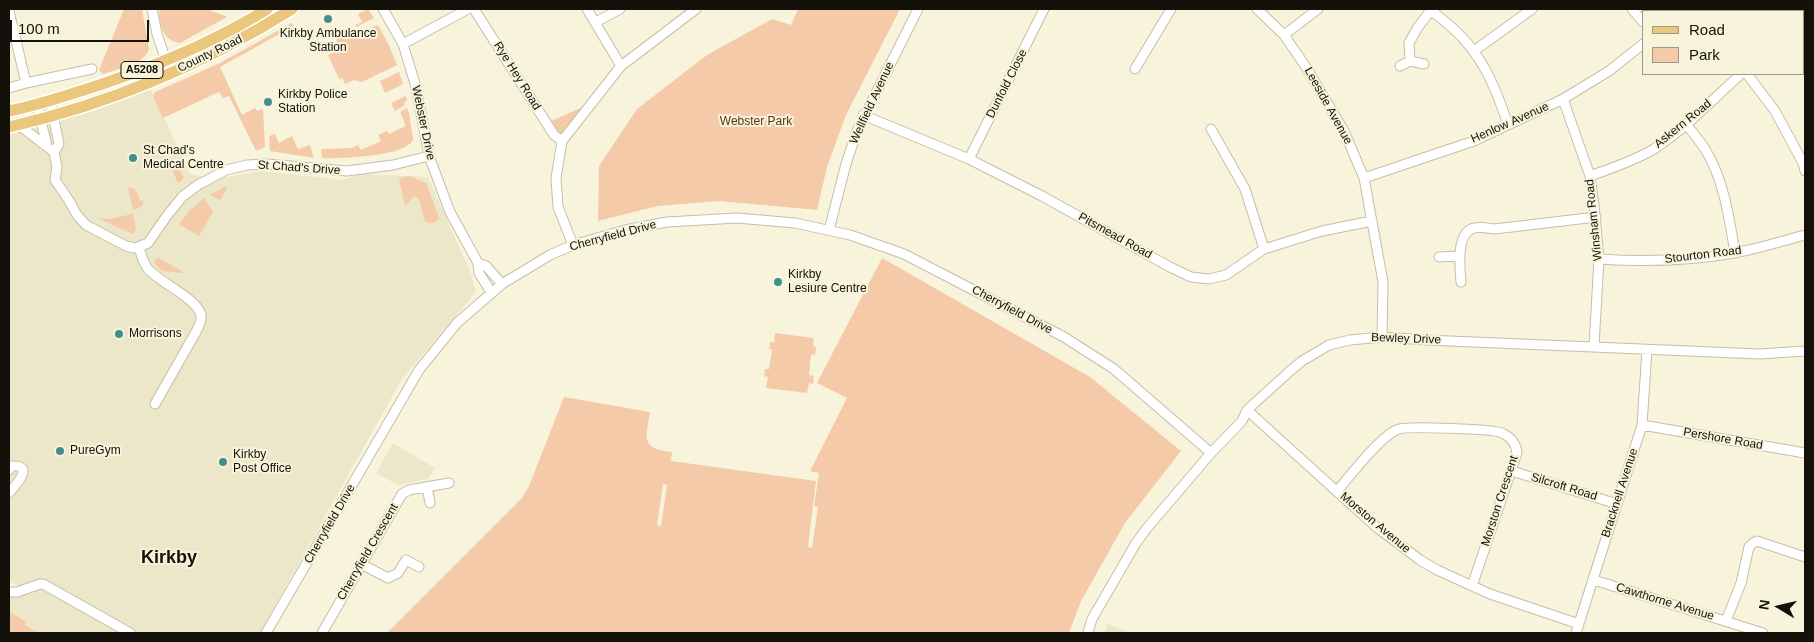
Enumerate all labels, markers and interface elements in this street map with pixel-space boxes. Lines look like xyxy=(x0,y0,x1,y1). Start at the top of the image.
scale bar xyxy=(12,10,151,42)
legend xyxy=(1642,10,1804,75)
marker: Kirkby Ambulance Station xyxy=(322,13,334,25)
text: 100 m xyxy=(18,20,60,37)
text: Road xyxy=(1689,21,1725,38)
place label: Kirkby Ambulance Station xyxy=(280,27,376,55)
street label: County Road xyxy=(175,32,245,76)
street label: Rye Hey Road xyxy=(490,39,544,113)
text: Park xyxy=(1689,46,1720,63)
street label: Dunfold Close xyxy=(983,47,1031,121)
street label: Wellfield Avenue xyxy=(847,60,897,146)
road number: A5208 xyxy=(121,62,163,78)
street label: Leeside Avenue xyxy=(1301,65,1355,147)
street label: Webster Drive xyxy=(408,84,438,162)
place label: Kirkby Police Station xyxy=(278,88,347,116)
marker: Kirkby Police Station xyxy=(262,96,274,108)
street label: Askern Road xyxy=(1652,97,1714,151)
street label: Henlow Avenue xyxy=(1469,99,1551,147)
park label: Webster Park xyxy=(720,115,792,129)
place label: St Chad's Medical Centre xyxy=(143,144,224,172)
marker: St Chad's Medical Centre xyxy=(127,152,139,164)
street label: St Chad's Drive xyxy=(257,158,341,178)
street label: Winsham Road xyxy=(1583,178,1605,262)
street label: Pitsmead Road xyxy=(1076,210,1154,262)
street label: Cherryfield Drive xyxy=(568,217,658,255)
street label: Stourton Road xyxy=(1664,243,1742,267)
place label: Kirkby Lesiure Centre xyxy=(788,268,867,296)
marker: Kirkby Lesiure Centre xyxy=(772,276,784,288)
street label: Cherryfield Drive xyxy=(969,283,1055,337)
place label: Morrisons xyxy=(129,327,182,341)
marker: Morrisons xyxy=(113,328,125,340)
street label: Bewley Drive xyxy=(1371,331,1441,347)
street label: Pershore Road xyxy=(1682,425,1764,453)
place label: PureGym xyxy=(70,444,121,458)
marker: PureGym xyxy=(54,445,66,457)
street label: Bracknell Avenue xyxy=(1599,446,1641,540)
place label: Kirkby Post Office xyxy=(233,448,291,476)
street label: Morston Crescent xyxy=(1479,454,1521,548)
marker: Kirkby Post Office xyxy=(217,456,229,468)
street label: Silcroft Road xyxy=(1529,470,1599,504)
street label: Cherryfield Drive xyxy=(301,482,359,566)
street label: Morston Avenue xyxy=(1337,489,1413,557)
street label: Cherryfield Crescent xyxy=(334,501,402,603)
district label: Kirkby xyxy=(141,547,197,569)
street label: Cawthorne Avenue xyxy=(1614,580,1716,624)
north arrow xyxy=(1754,582,1804,632)
text: N xyxy=(1755,598,1773,611)

